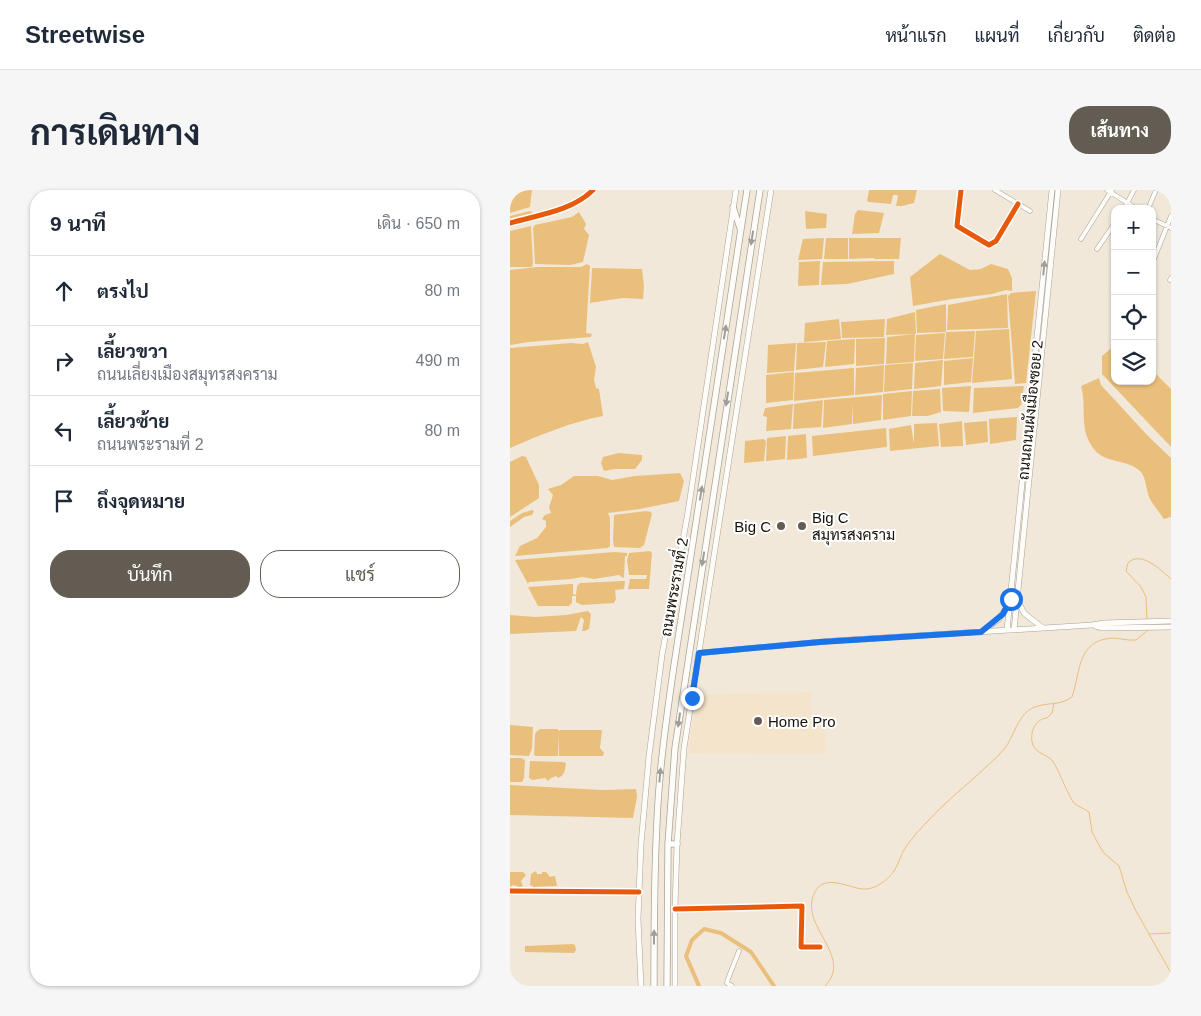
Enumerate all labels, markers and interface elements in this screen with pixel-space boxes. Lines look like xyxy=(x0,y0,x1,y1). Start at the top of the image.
text: Streetwise xyxy=(25,21,145,48)
text: หน้าแรก xyxy=(885,26,947,46)
text: แผนที่ xyxy=(975,26,1019,46)
text: เกี่ยวกับ xyxy=(1047,26,1105,46)
text: ติดต่อ xyxy=(1133,26,1176,46)
button: เส้นทาง xyxy=(1069,106,1171,154)
text: การเดินทาง xyxy=(30,113,200,152)
map controls xyxy=(1111,205,1156,385)
button: + xyxy=(1111,205,1156,250)
text: 9 นาที xyxy=(50,212,106,235)
text: เดิน · 650 m xyxy=(377,215,460,232)
one-way arrow xyxy=(748,230,756,246)
button: − xyxy=(1111,250,1156,295)
one-way arrow xyxy=(1040,260,1048,276)
icon: ahead xyxy=(50,277,78,305)
text: ตรงไป xyxy=(97,281,149,302)
text: 80 m xyxy=(424,282,460,299)
button: locate xyxy=(1111,295,1156,340)
one-way arrow xyxy=(722,324,730,340)
street label: ถนนถนนผังเมืองซอย 2 xyxy=(1013,339,1046,481)
button: layers xyxy=(1111,340,1156,385)
text: เลี้ยวขวา xyxy=(97,341,168,362)
icon: right xyxy=(50,347,78,375)
text: 490 m xyxy=(416,352,460,369)
text: ถนนเลี่ยงเมืองสมุทรสงคราม xyxy=(97,366,278,383)
one-way arrow xyxy=(723,391,731,407)
text: เลี้ยวซ้าย xyxy=(97,411,169,432)
icon: left xyxy=(50,417,78,445)
text: 80 m xyxy=(424,422,460,439)
text: ถนนพระรามที่ 2 xyxy=(97,436,204,453)
one-way arrow xyxy=(697,485,705,501)
icon: arrive xyxy=(50,487,78,515)
text: ถึงจุดหมาย xyxy=(97,491,185,512)
place label: Big C สมุทรสงคราม xyxy=(812,509,895,546)
place label: Big C xyxy=(734,518,771,535)
marker: Big C xyxy=(775,520,787,532)
marker: Big C สมุทรสงคราม xyxy=(796,520,808,532)
street label: ถนนพระรามที่ 2 xyxy=(651,535,691,638)
button: บันทึก xyxy=(50,550,250,598)
button: แชร์ xyxy=(260,550,460,598)
one-way arrow xyxy=(698,552,706,568)
route start xyxy=(1000,588,1023,611)
route end xyxy=(681,687,704,710)
one-way arrow xyxy=(675,712,683,728)
place label: Home Pro xyxy=(768,713,836,730)
marker: Home Pro xyxy=(752,715,764,727)
one-way arrow xyxy=(657,767,665,783)
one-way arrow xyxy=(650,929,658,945)

